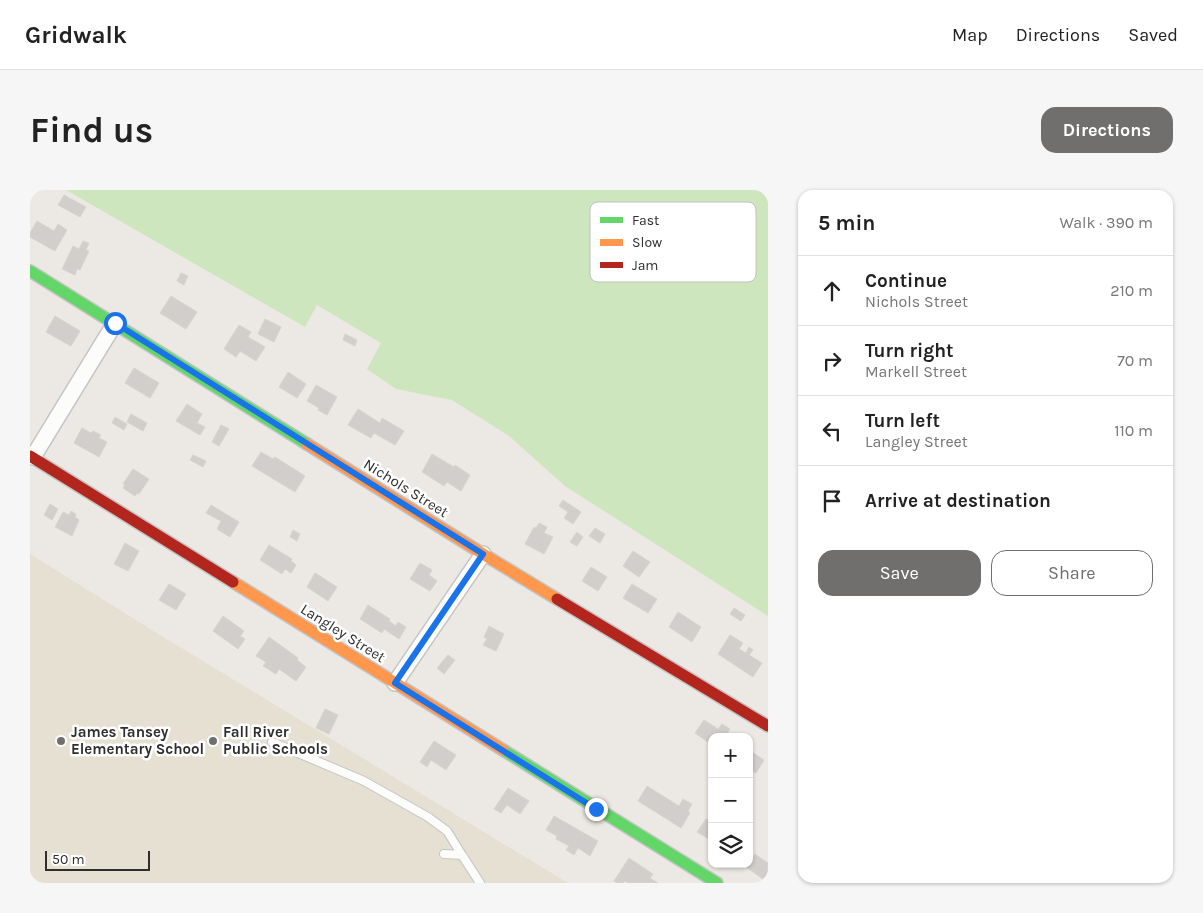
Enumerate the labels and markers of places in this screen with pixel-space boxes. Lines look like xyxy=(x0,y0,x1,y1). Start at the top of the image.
place label: James Tansey Elementary School xyxy=(71,723,204,758)
place label: Fall River Public Schools xyxy=(223,723,328,758)
marker: James Tansey Elementary School xyxy=(55,735,67,747)
marker: Fall River Public Schools xyxy=(207,735,219,747)

